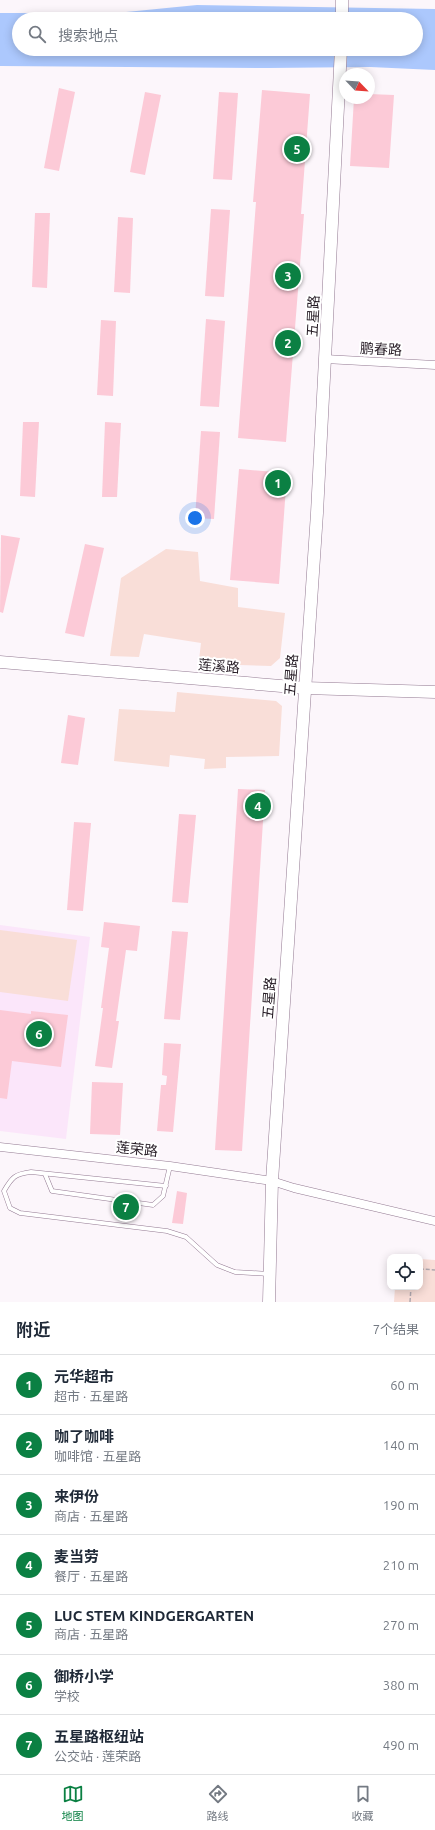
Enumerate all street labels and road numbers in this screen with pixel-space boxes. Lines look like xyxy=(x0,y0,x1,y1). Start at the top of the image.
street label: 五星路 xyxy=(304,295,322,337)
street label: 鹏春路 xyxy=(360,340,402,358)
street label: 五星路 xyxy=(282,653,300,697)
street label: 莲溪路 xyxy=(197,656,241,676)
street label: 五星路 xyxy=(260,976,278,1020)
street label: 莲荣路 xyxy=(115,1139,159,1159)

